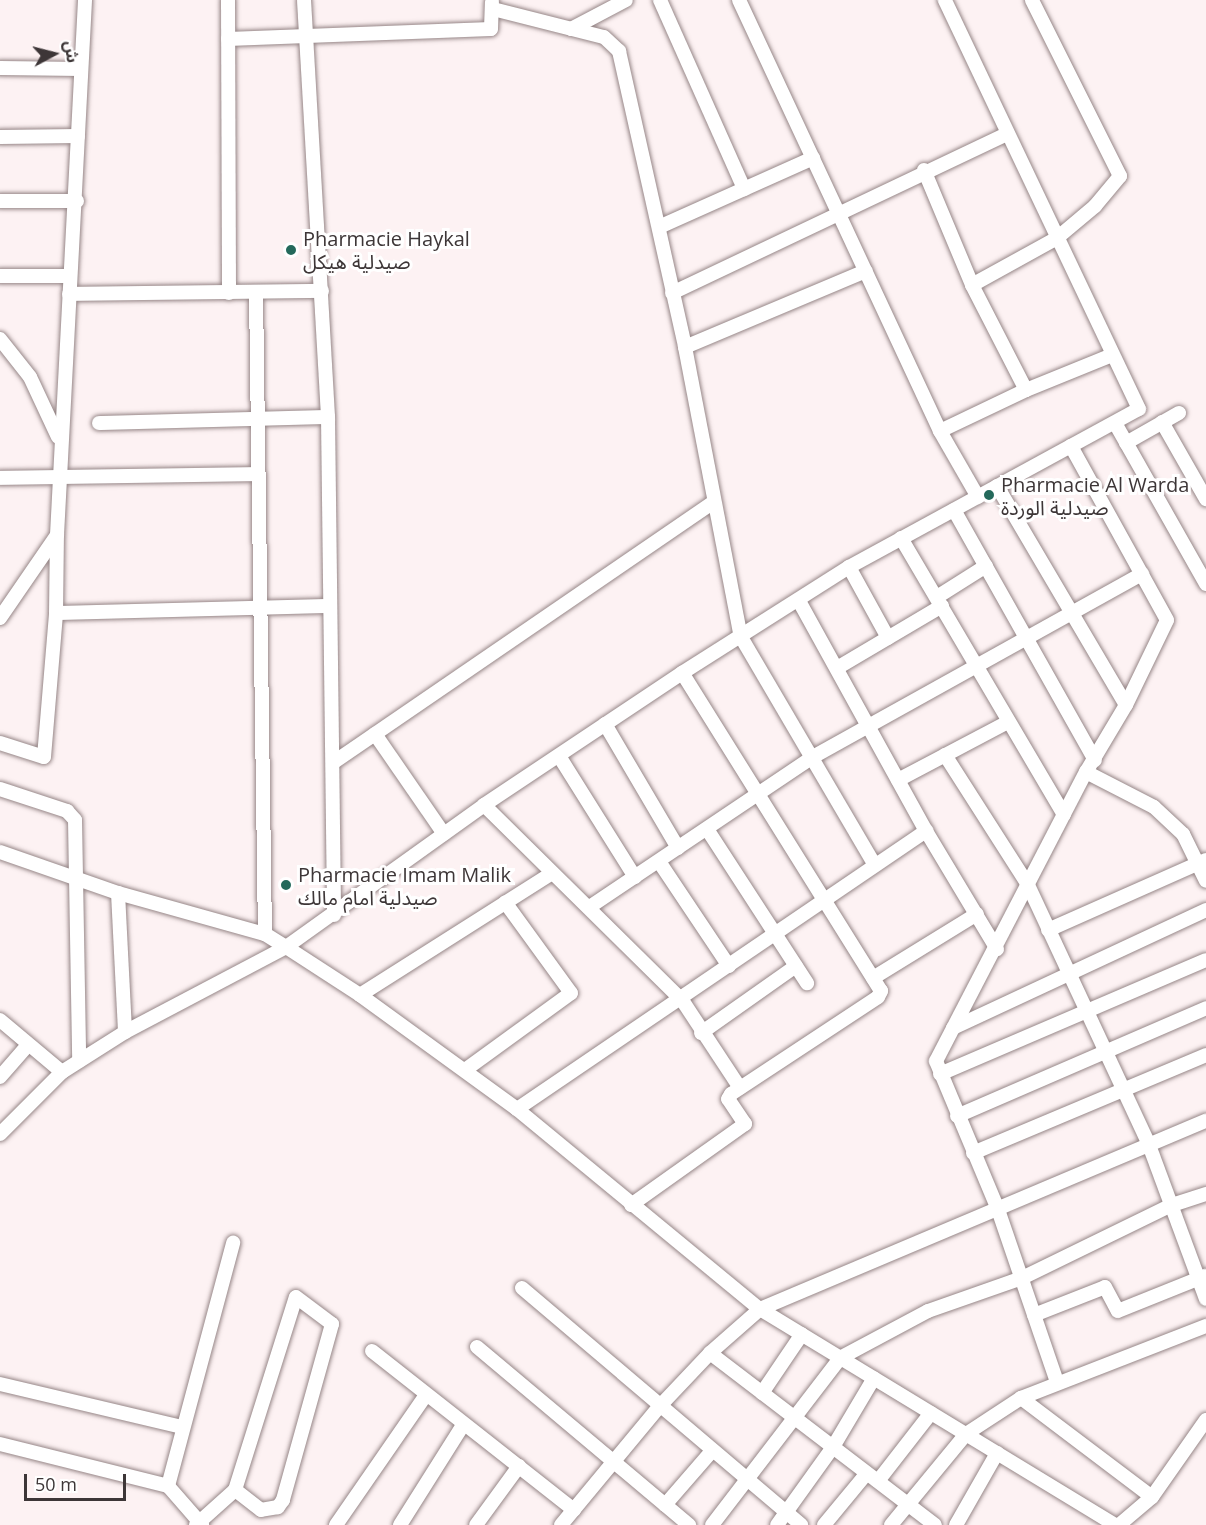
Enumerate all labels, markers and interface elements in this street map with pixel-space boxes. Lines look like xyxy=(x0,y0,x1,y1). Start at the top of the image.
north arrow xyxy=(24,24,84,84)
text: ش xyxy=(60,40,84,64)
place label: Pharmacie Haykal صيدلية هيكل xyxy=(303,226,470,273)
marker: Pharmacie Haykal صيدلية هيكل xyxy=(284,243,298,257)
place label: Pharmacie Al Warda صيدلية الوردة xyxy=(1001,472,1189,519)
marker: Pharmacie Al Warda صيدلية الوردة xyxy=(982,488,996,502)
place label: Pharmacie Imam Malik صيدلية امام مالك xyxy=(298,862,511,909)
marker: Pharmacie Imam Malik صيدلية امام مالك xyxy=(279,878,293,892)
scale bar xyxy=(27,1462,129,1500)
text: 50 m xyxy=(35,1472,77,1496)

